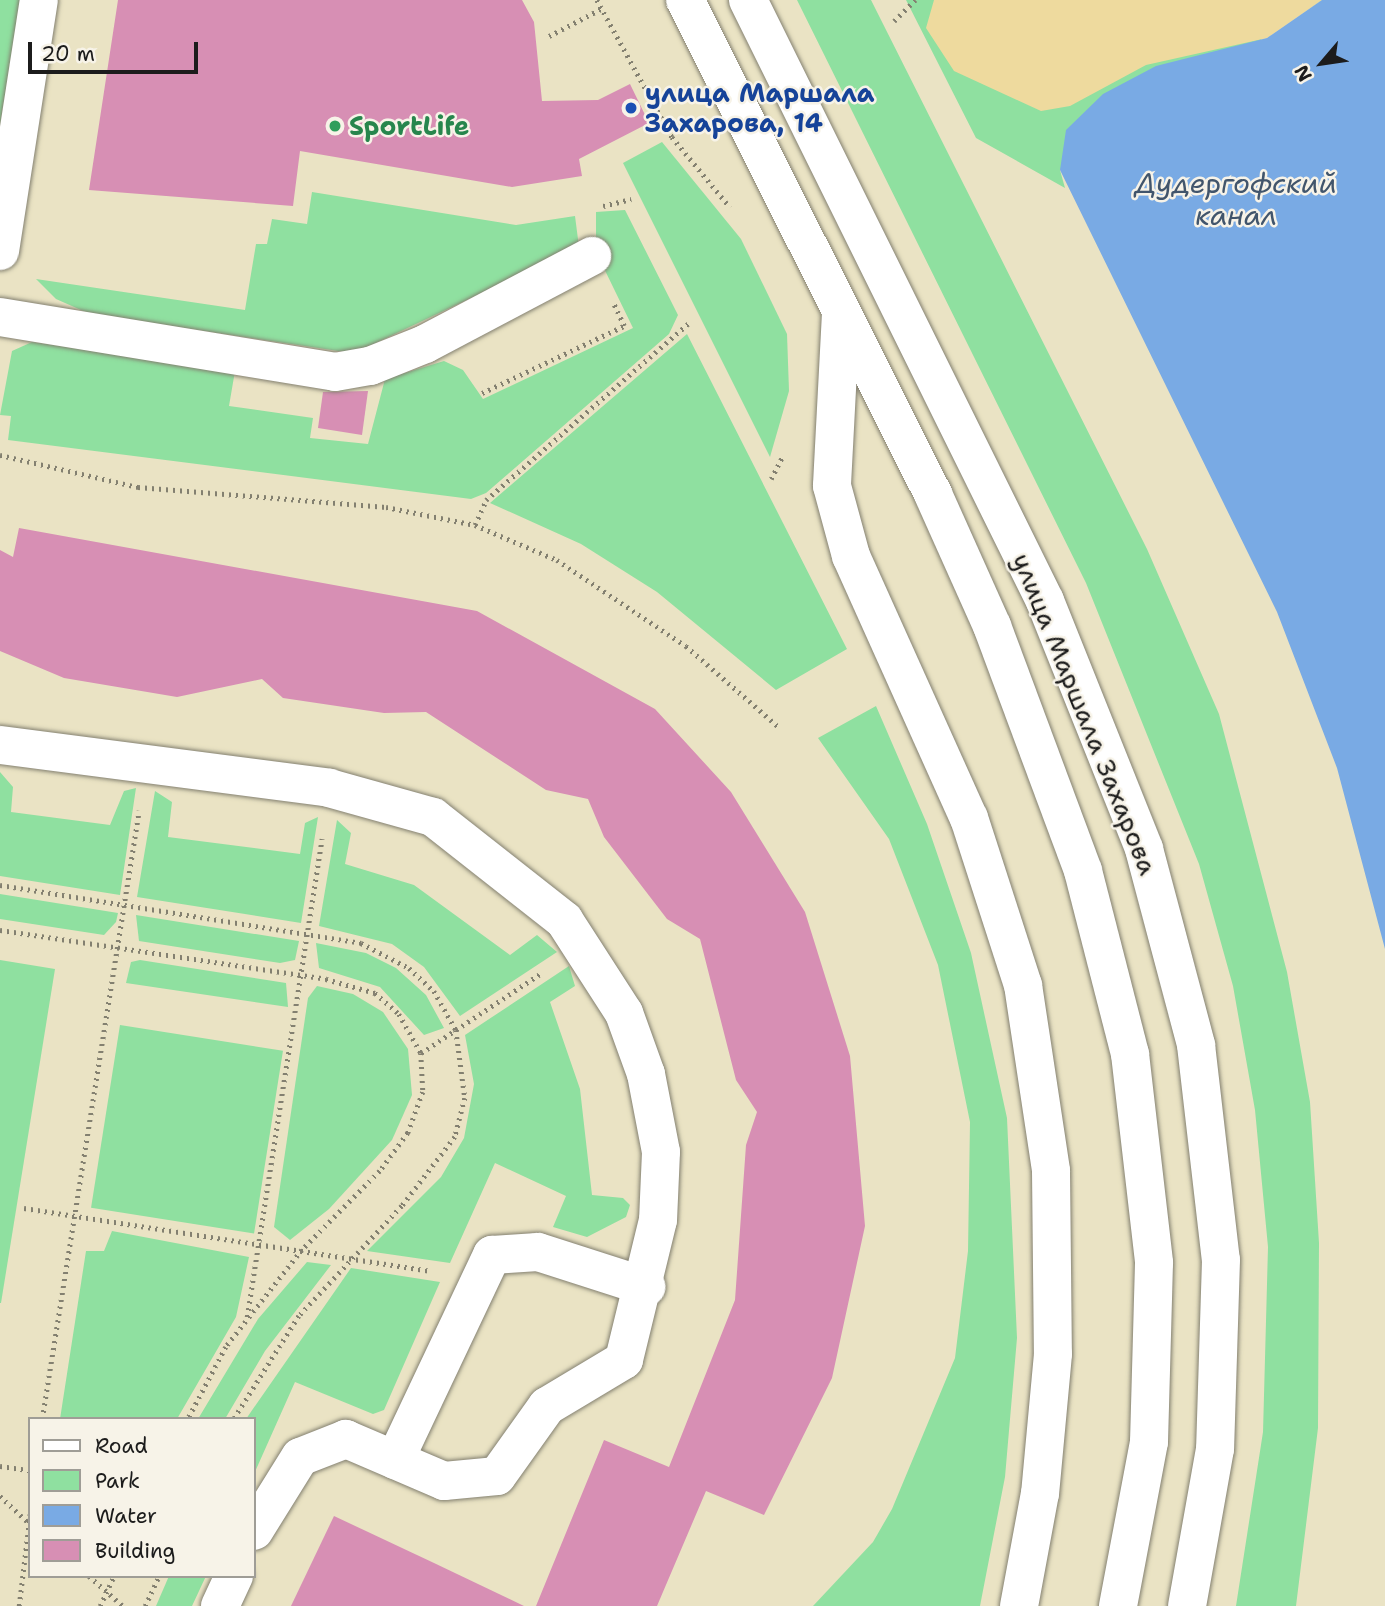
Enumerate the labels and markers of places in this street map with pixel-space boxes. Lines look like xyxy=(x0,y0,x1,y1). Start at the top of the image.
place label: улица Маршала Захарова, 14 xyxy=(645,77,875,138)
marker: улица Маршала Захарова, 14 xyxy=(623,100,639,116)
place label: SportLife xyxy=(349,110,469,142)
marker: SportLife xyxy=(327,118,343,134)

